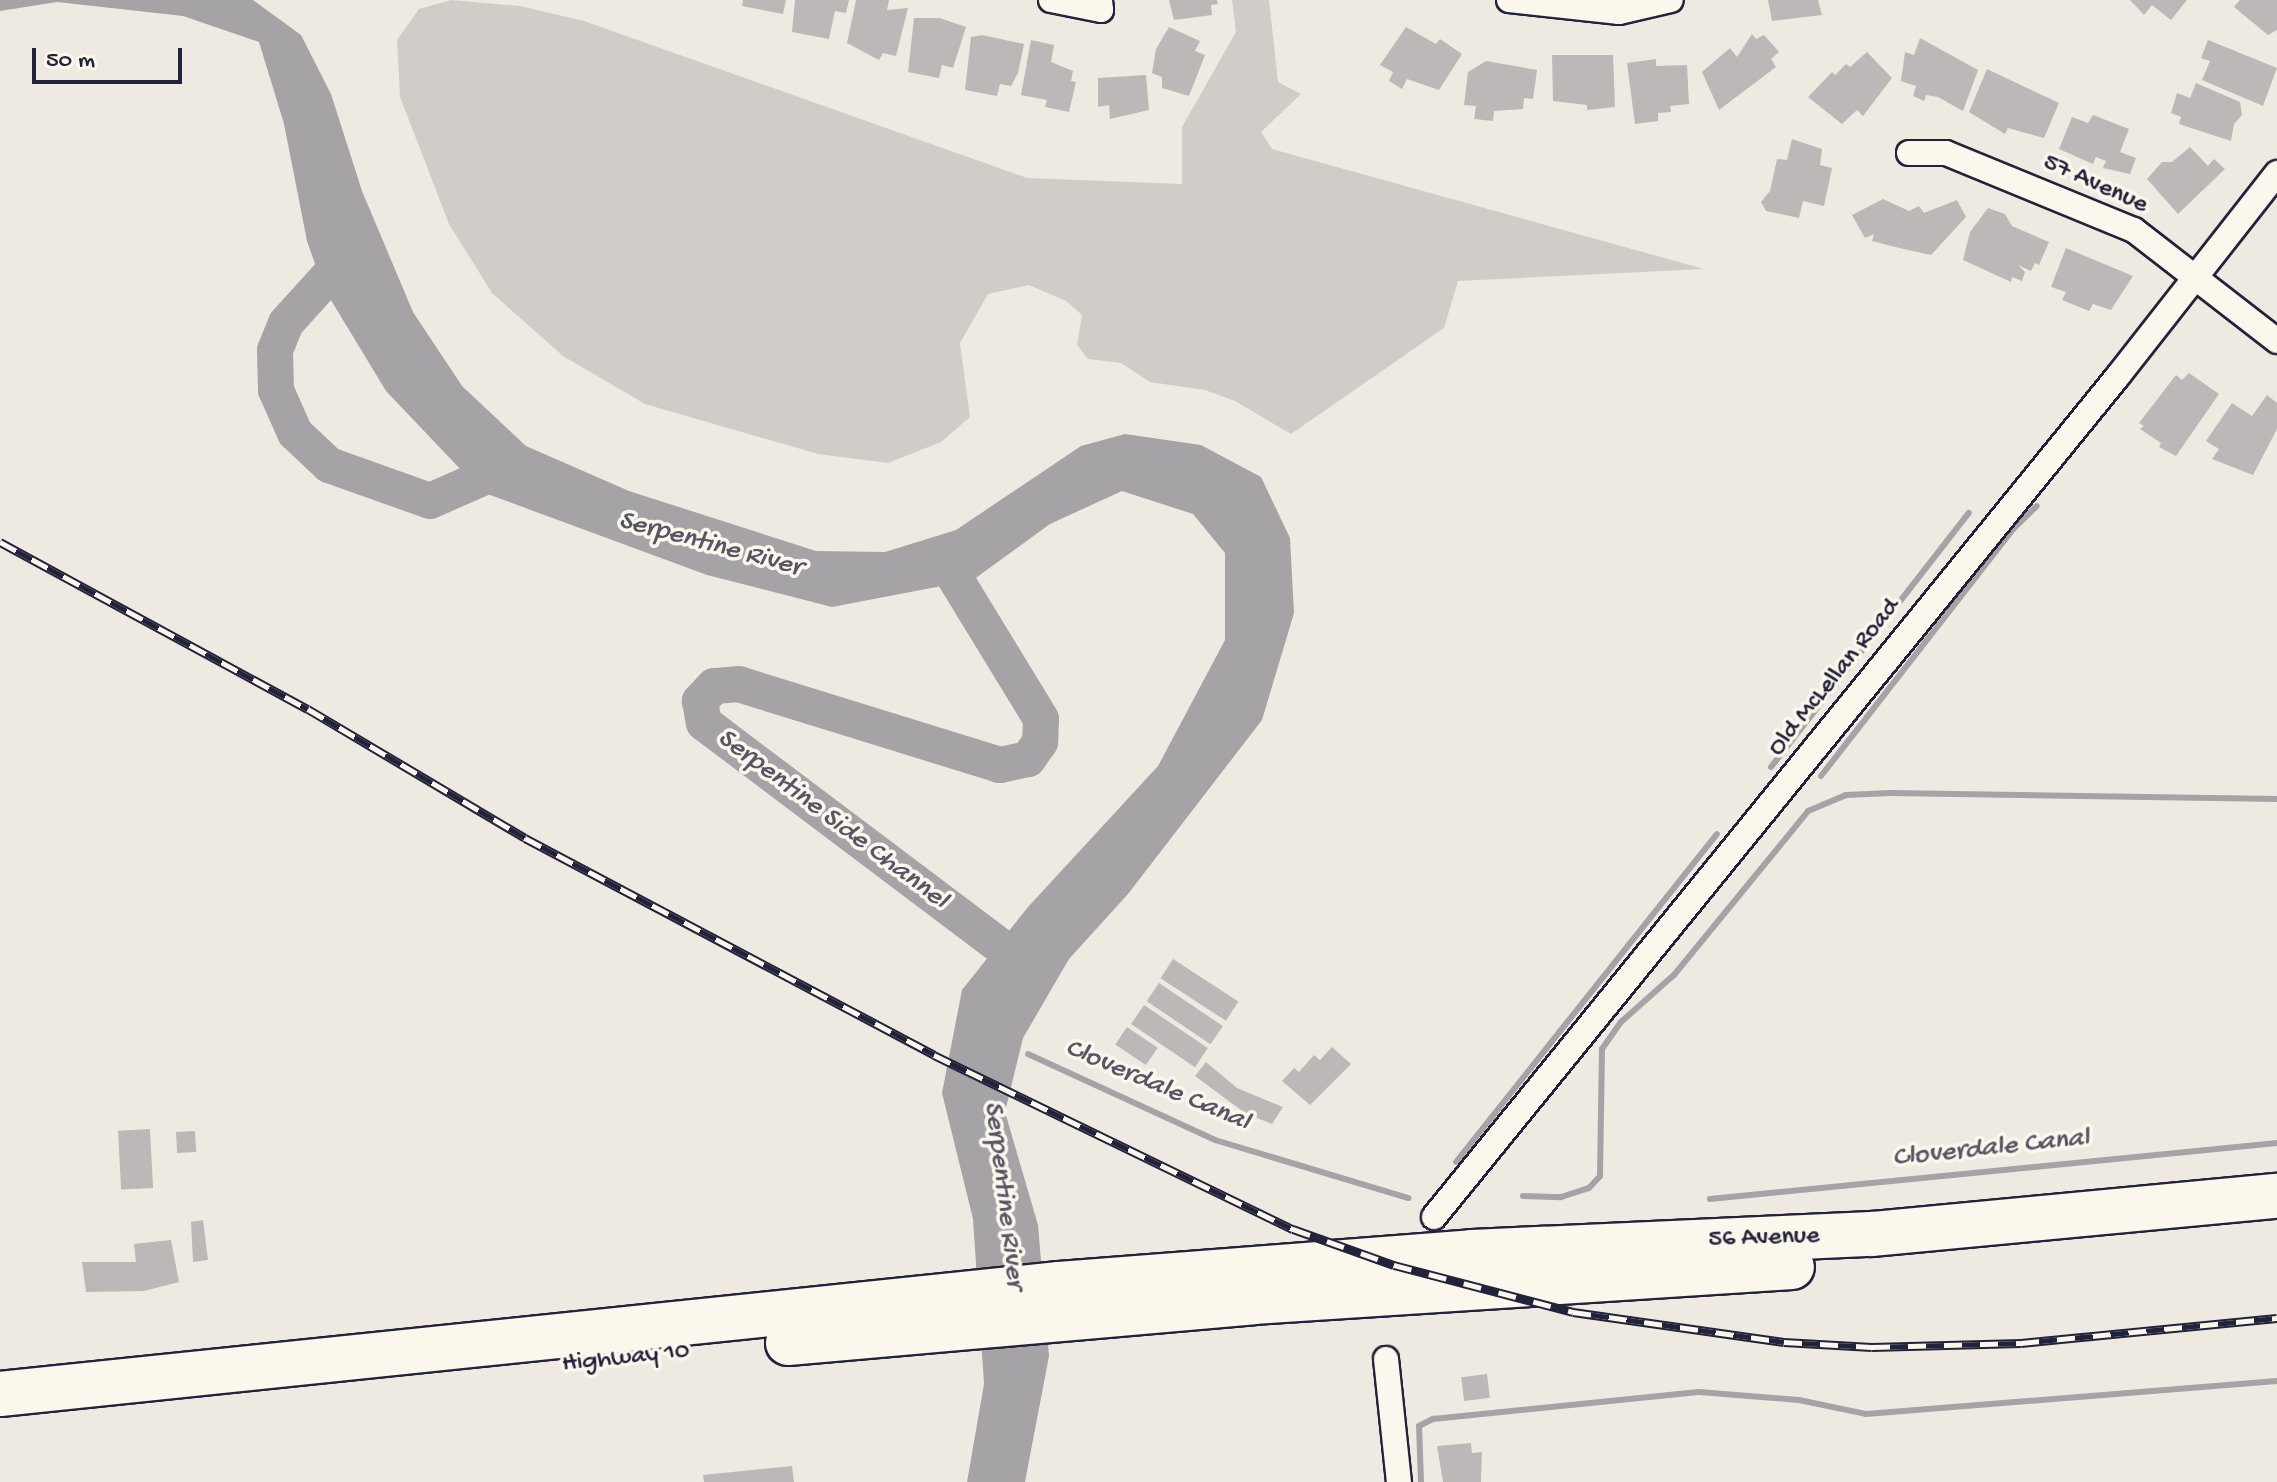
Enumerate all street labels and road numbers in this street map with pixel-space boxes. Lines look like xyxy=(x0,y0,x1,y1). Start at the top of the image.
street label: 57 Avenue xyxy=(2038,148,2152,222)
street label: Old McLellan Road xyxy=(1762,593,1908,763)
street label: 56 Avenue xyxy=(1708,1221,1820,1257)
street label: Highway 10 xyxy=(561,1337,691,1381)

